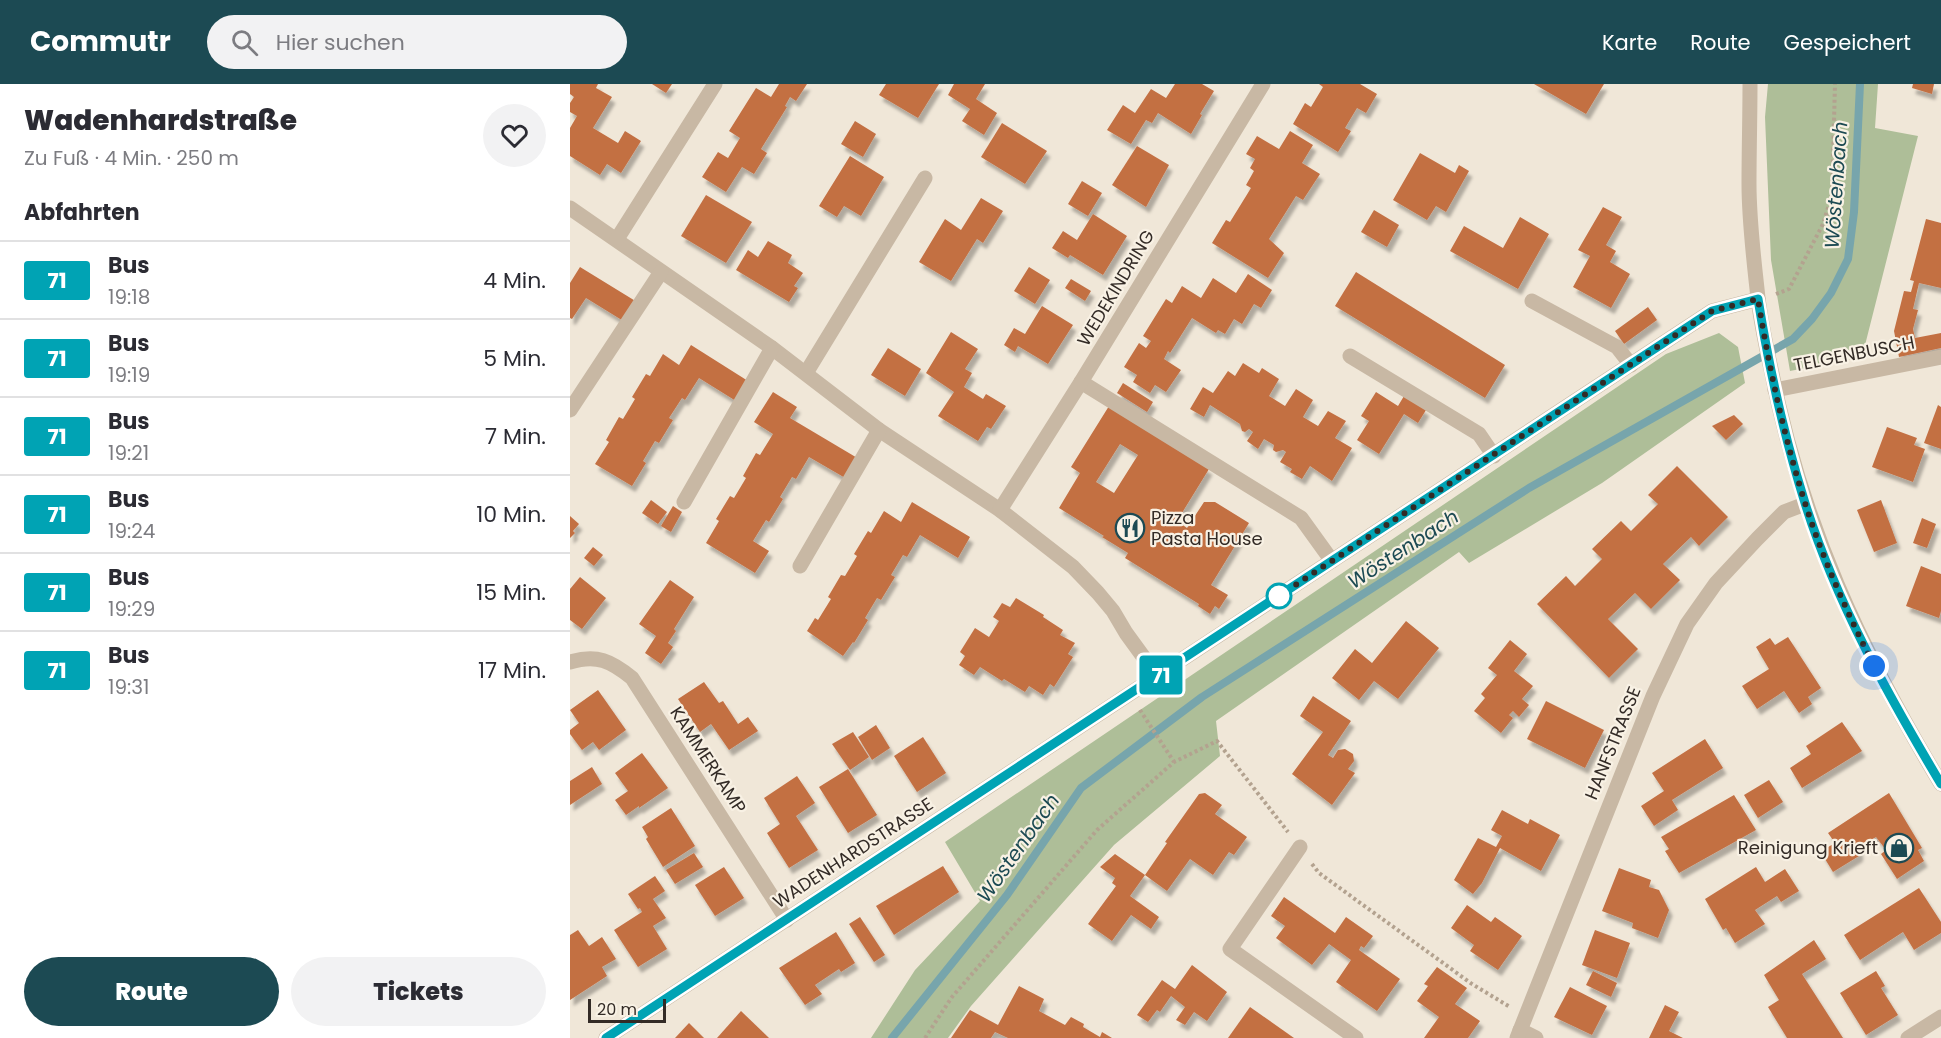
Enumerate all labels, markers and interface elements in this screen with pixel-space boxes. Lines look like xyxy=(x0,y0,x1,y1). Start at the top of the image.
search box xyxy=(207,15,627,69)
text: Commutr xyxy=(30,22,171,61)
icon: search xyxy=(228,26,261,59)
text: Hier suchen xyxy=(276,27,405,58)
text: Karte xyxy=(1602,28,1657,57)
text: Route xyxy=(1690,28,1751,57)
text: Gespeichert xyxy=(1784,28,1911,57)
text: Wadenhardstraße xyxy=(24,101,297,140)
button: heart xyxy=(483,104,546,167)
water label: Wöstenbach xyxy=(1818,121,1854,249)
text: Zu Fuß · 4 Min. · 250 m xyxy=(24,144,239,172)
text: Abfahrten xyxy=(24,197,140,228)
street label: WEDEKINDRING xyxy=(1071,225,1160,350)
text: Bus xyxy=(108,250,150,281)
text: 4 Min. xyxy=(483,265,546,296)
text: 71 xyxy=(47,266,67,295)
text: 19:18 xyxy=(108,283,150,311)
text: Bus xyxy=(108,328,150,359)
street label: TELGENBUSCH xyxy=(1791,330,1917,377)
text: 5 Min. xyxy=(483,343,546,374)
text: 71 xyxy=(47,344,67,373)
text: 19:19 xyxy=(108,361,150,389)
text: Bus xyxy=(108,406,150,437)
text: 7 Min. xyxy=(485,421,546,452)
text: 71 xyxy=(47,422,67,451)
text: 19:21 xyxy=(108,439,149,467)
text: Bus xyxy=(108,484,150,515)
text: 10 Min. xyxy=(476,499,546,530)
text: 71 xyxy=(47,500,67,529)
water label: Wöstenbach xyxy=(1342,503,1464,595)
place label: Pizza Pasta House xyxy=(1151,505,1263,551)
restaurant icon: Pizza Pasta House xyxy=(1114,512,1146,544)
text: 19:24 xyxy=(108,517,155,545)
text: Bus xyxy=(108,562,150,593)
text: 15 Min. xyxy=(476,577,546,608)
text: 71 xyxy=(47,578,67,607)
unlabelled marker xyxy=(1266,583,1292,609)
text: 19:29 xyxy=(108,595,155,623)
text: Bus xyxy=(108,640,150,671)
your location xyxy=(1859,651,1889,681)
text: 17 Min. xyxy=(478,655,546,686)
text: 71 xyxy=(47,656,67,685)
line badge: 71 xyxy=(1134,656,1188,694)
text: 71 xyxy=(1151,661,1171,690)
text: 19:31 xyxy=(108,673,149,701)
street label: HANFSTRASSE xyxy=(1578,682,1647,803)
street label: KAMMERKAMP xyxy=(664,701,752,818)
water label: Wöstenbach xyxy=(970,788,1066,908)
street label: WADENHARDSTRASSE xyxy=(768,791,938,914)
shop icon: Reinigung Krieft xyxy=(1883,832,1915,864)
place label: Reinigung Krieft xyxy=(1738,835,1878,860)
button: Route xyxy=(24,957,279,1026)
button: Tickets xyxy=(291,957,546,1026)
scale bar xyxy=(588,996,666,1024)
text: 20 m xyxy=(597,998,637,1021)

